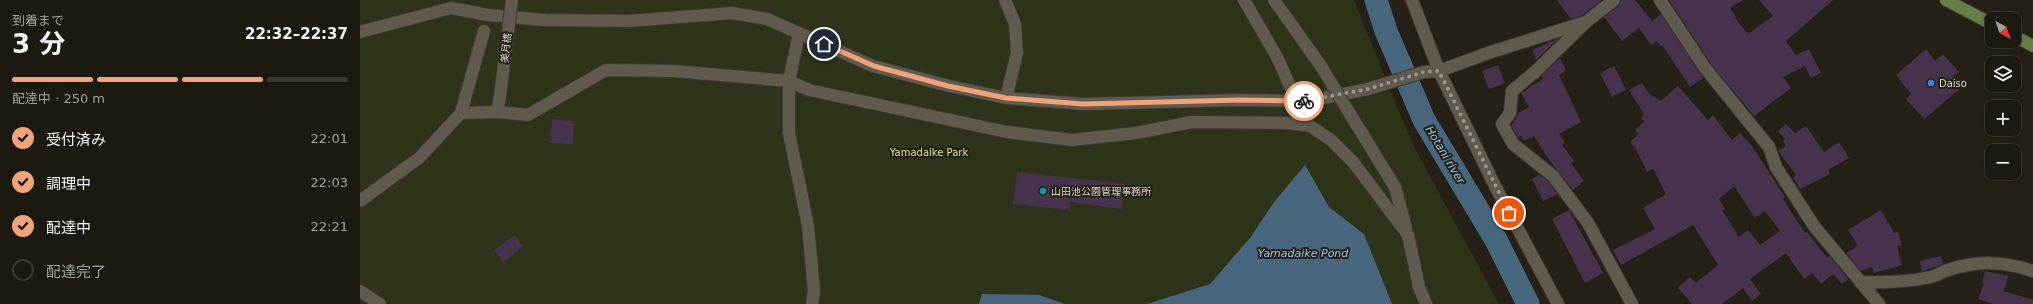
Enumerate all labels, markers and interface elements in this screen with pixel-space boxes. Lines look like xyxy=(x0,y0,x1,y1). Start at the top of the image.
north arrow xyxy=(1985,12,2021,48)
map controls xyxy=(1985,12,2021,180)
text: 到着まで xyxy=(12,13,64,28)
text: 22:32–22:37 xyxy=(245,25,348,43)
pin xyxy=(807,27,841,61)
text: 3 分 xyxy=(12,29,65,59)
street label: 美月橋 xyxy=(499,32,513,64)
icon: home xyxy=(813,33,835,55)
button: layers xyxy=(1985,56,2021,92)
marker: Daiso xyxy=(1926,78,1936,88)
place label: Daiso xyxy=(1939,78,1967,89)
courier xyxy=(1284,81,1324,121)
icon: bike xyxy=(1293,90,1315,112)
text: 配達中 · 250 m xyxy=(12,91,105,106)
button: + xyxy=(1985,100,2021,136)
water label: Hotani river xyxy=(1423,124,1468,187)
icon: check xyxy=(12,127,34,149)
text: 受付済み xyxy=(46,131,106,149)
text: 22:01 xyxy=(311,131,348,146)
button: − xyxy=(1985,144,2021,180)
park label: Yamadaike Park xyxy=(889,147,968,158)
icon: check xyxy=(12,171,34,193)
text: 調理中 xyxy=(46,175,91,193)
text: 22:03 xyxy=(311,175,348,190)
marker: 山田池公園管理事務所 xyxy=(1038,186,1048,196)
place label: 山田池公園管理事務所 xyxy=(1051,186,1151,197)
pin xyxy=(1492,196,1526,230)
icon: bag xyxy=(1498,202,1520,224)
icon: check xyxy=(12,215,34,237)
text: 配達中 xyxy=(46,219,91,237)
text: 22:21 xyxy=(311,219,348,234)
water label: Yamadaike Pond xyxy=(1258,247,1349,260)
text: 配達完了 xyxy=(46,263,106,281)

